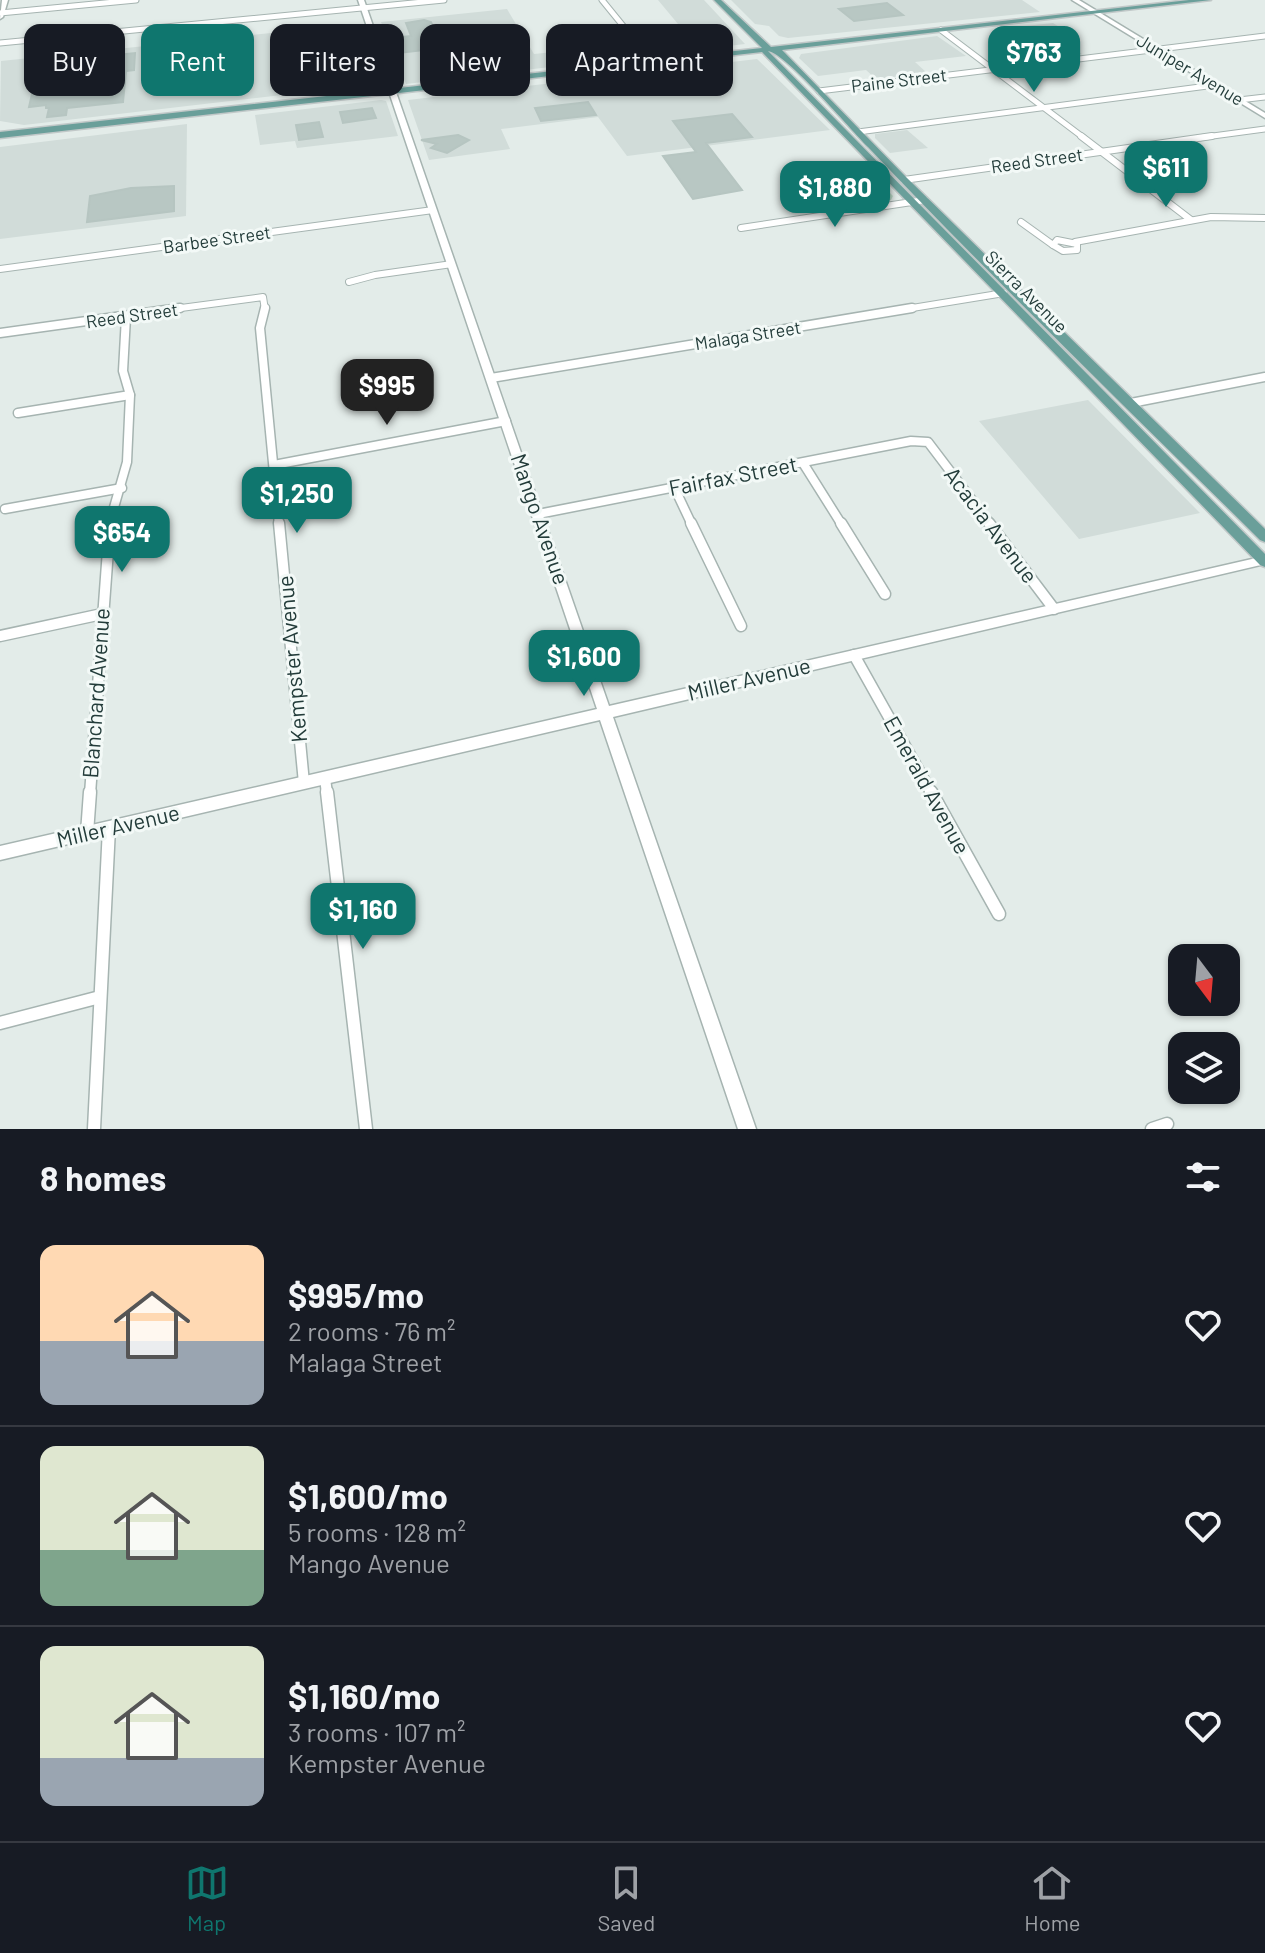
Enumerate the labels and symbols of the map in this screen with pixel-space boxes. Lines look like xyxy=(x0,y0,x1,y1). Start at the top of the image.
pin: $763 xyxy=(987,26,1081,94)
street label: Juniper Avenue xyxy=(1133,29,1248,110)
street label: Paine Street xyxy=(850,63,948,97)
pin: $611 xyxy=(1119,141,1213,209)
street label: Reed Street xyxy=(989,143,1084,177)
pin: $1,880 xyxy=(770,161,900,229)
street label: Barbee Street xyxy=(162,221,272,257)
street label: Sierra Avenue xyxy=(981,245,1073,337)
street label: Reed Street xyxy=(84,298,179,332)
street label: Malaga Street xyxy=(693,316,802,354)
pin: $995 xyxy=(340,359,434,427)
street label: Mango Avenue xyxy=(506,450,576,588)
street label: Fairfax Street xyxy=(666,450,799,500)
street label: Acacia Avenue xyxy=(940,461,1044,587)
pin: $1,250 xyxy=(232,467,362,535)
pin: $654 xyxy=(75,506,169,574)
street label: Kempster Avenue xyxy=(271,575,311,744)
street label: Blanchard Avenue xyxy=(76,607,114,779)
pin: $1,600 xyxy=(519,630,649,698)
street label: Miller Avenue xyxy=(685,651,813,705)
street label: Emerald Avenue xyxy=(879,711,976,858)
street label: Miller Avenue xyxy=(54,798,182,852)
pin: $1,160 xyxy=(298,883,428,951)
north arrow xyxy=(1168,944,1240,1016)

